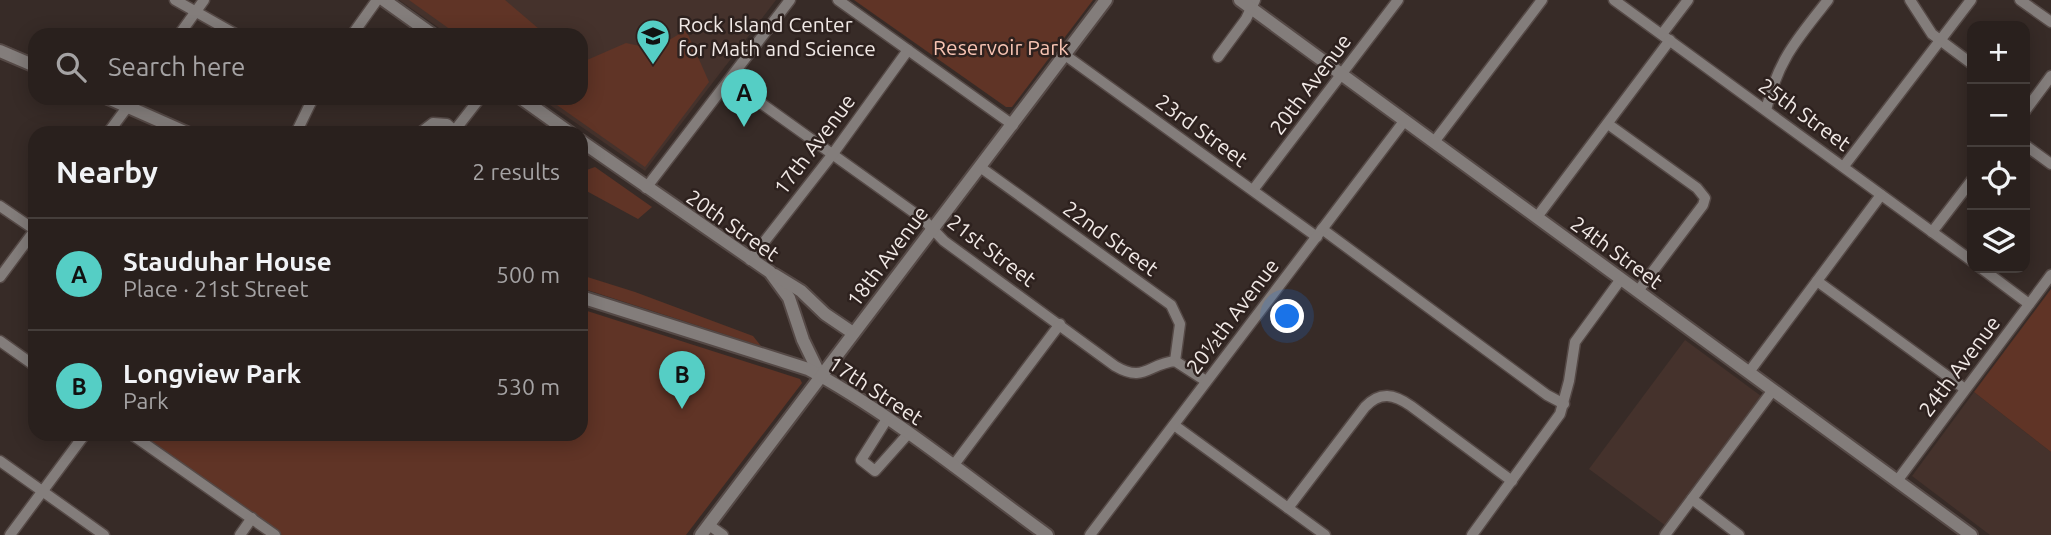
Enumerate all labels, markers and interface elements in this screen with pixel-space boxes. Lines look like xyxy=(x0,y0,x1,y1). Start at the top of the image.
place label: Rock Island Center for Math and Science xyxy=(678,12,876,60)
school or university icon: Rock Island Center for Math and Science xyxy=(634,17,672,66)
map controls xyxy=(1967,21,2030,273)
button: + xyxy=(1967,21,2030,84)
search box xyxy=(28,28,588,105)
street label: 20th Avenue xyxy=(1264,29,1356,139)
park label: Reservoir Park xyxy=(933,35,1069,59)
icon: search xyxy=(52,48,90,86)
text: Search here xyxy=(108,52,245,81)
pin: A xyxy=(721,69,767,127)
street label: 25th Street xyxy=(1755,73,1855,155)
button: − xyxy=(1967,84,2030,147)
street label: 17th Avenue xyxy=(768,89,860,199)
street label: 23rd Street xyxy=(1152,89,1252,171)
button: locate xyxy=(1967,147,2030,210)
text: Nearby xyxy=(56,155,158,189)
text: 2 results xyxy=(472,159,560,184)
street label: 20th Street xyxy=(682,184,784,266)
street label: 22nd Street xyxy=(1059,196,1163,280)
street label: 18th Avenue xyxy=(841,201,933,311)
street label: 21st Street xyxy=(943,209,1041,291)
button: layers xyxy=(1967,210,2030,273)
street label: 24th Street xyxy=(1567,211,1667,293)
text: Stauduhar House xyxy=(123,247,332,276)
street label: 20½th Avenue xyxy=(1181,254,1283,378)
text: A xyxy=(71,262,87,287)
text: 500 m xyxy=(496,262,560,287)
text: Place · 21st Street xyxy=(123,276,309,301)
your location xyxy=(1270,299,1304,333)
street label: 24th Avenue xyxy=(1913,311,2005,421)
pin: B xyxy=(659,351,705,409)
street label: 17th Street xyxy=(824,351,928,429)
text: Longview Park xyxy=(123,359,301,388)
text: B xyxy=(71,374,87,399)
text: 530 m xyxy=(496,374,560,399)
text: Park xyxy=(123,388,169,413)

